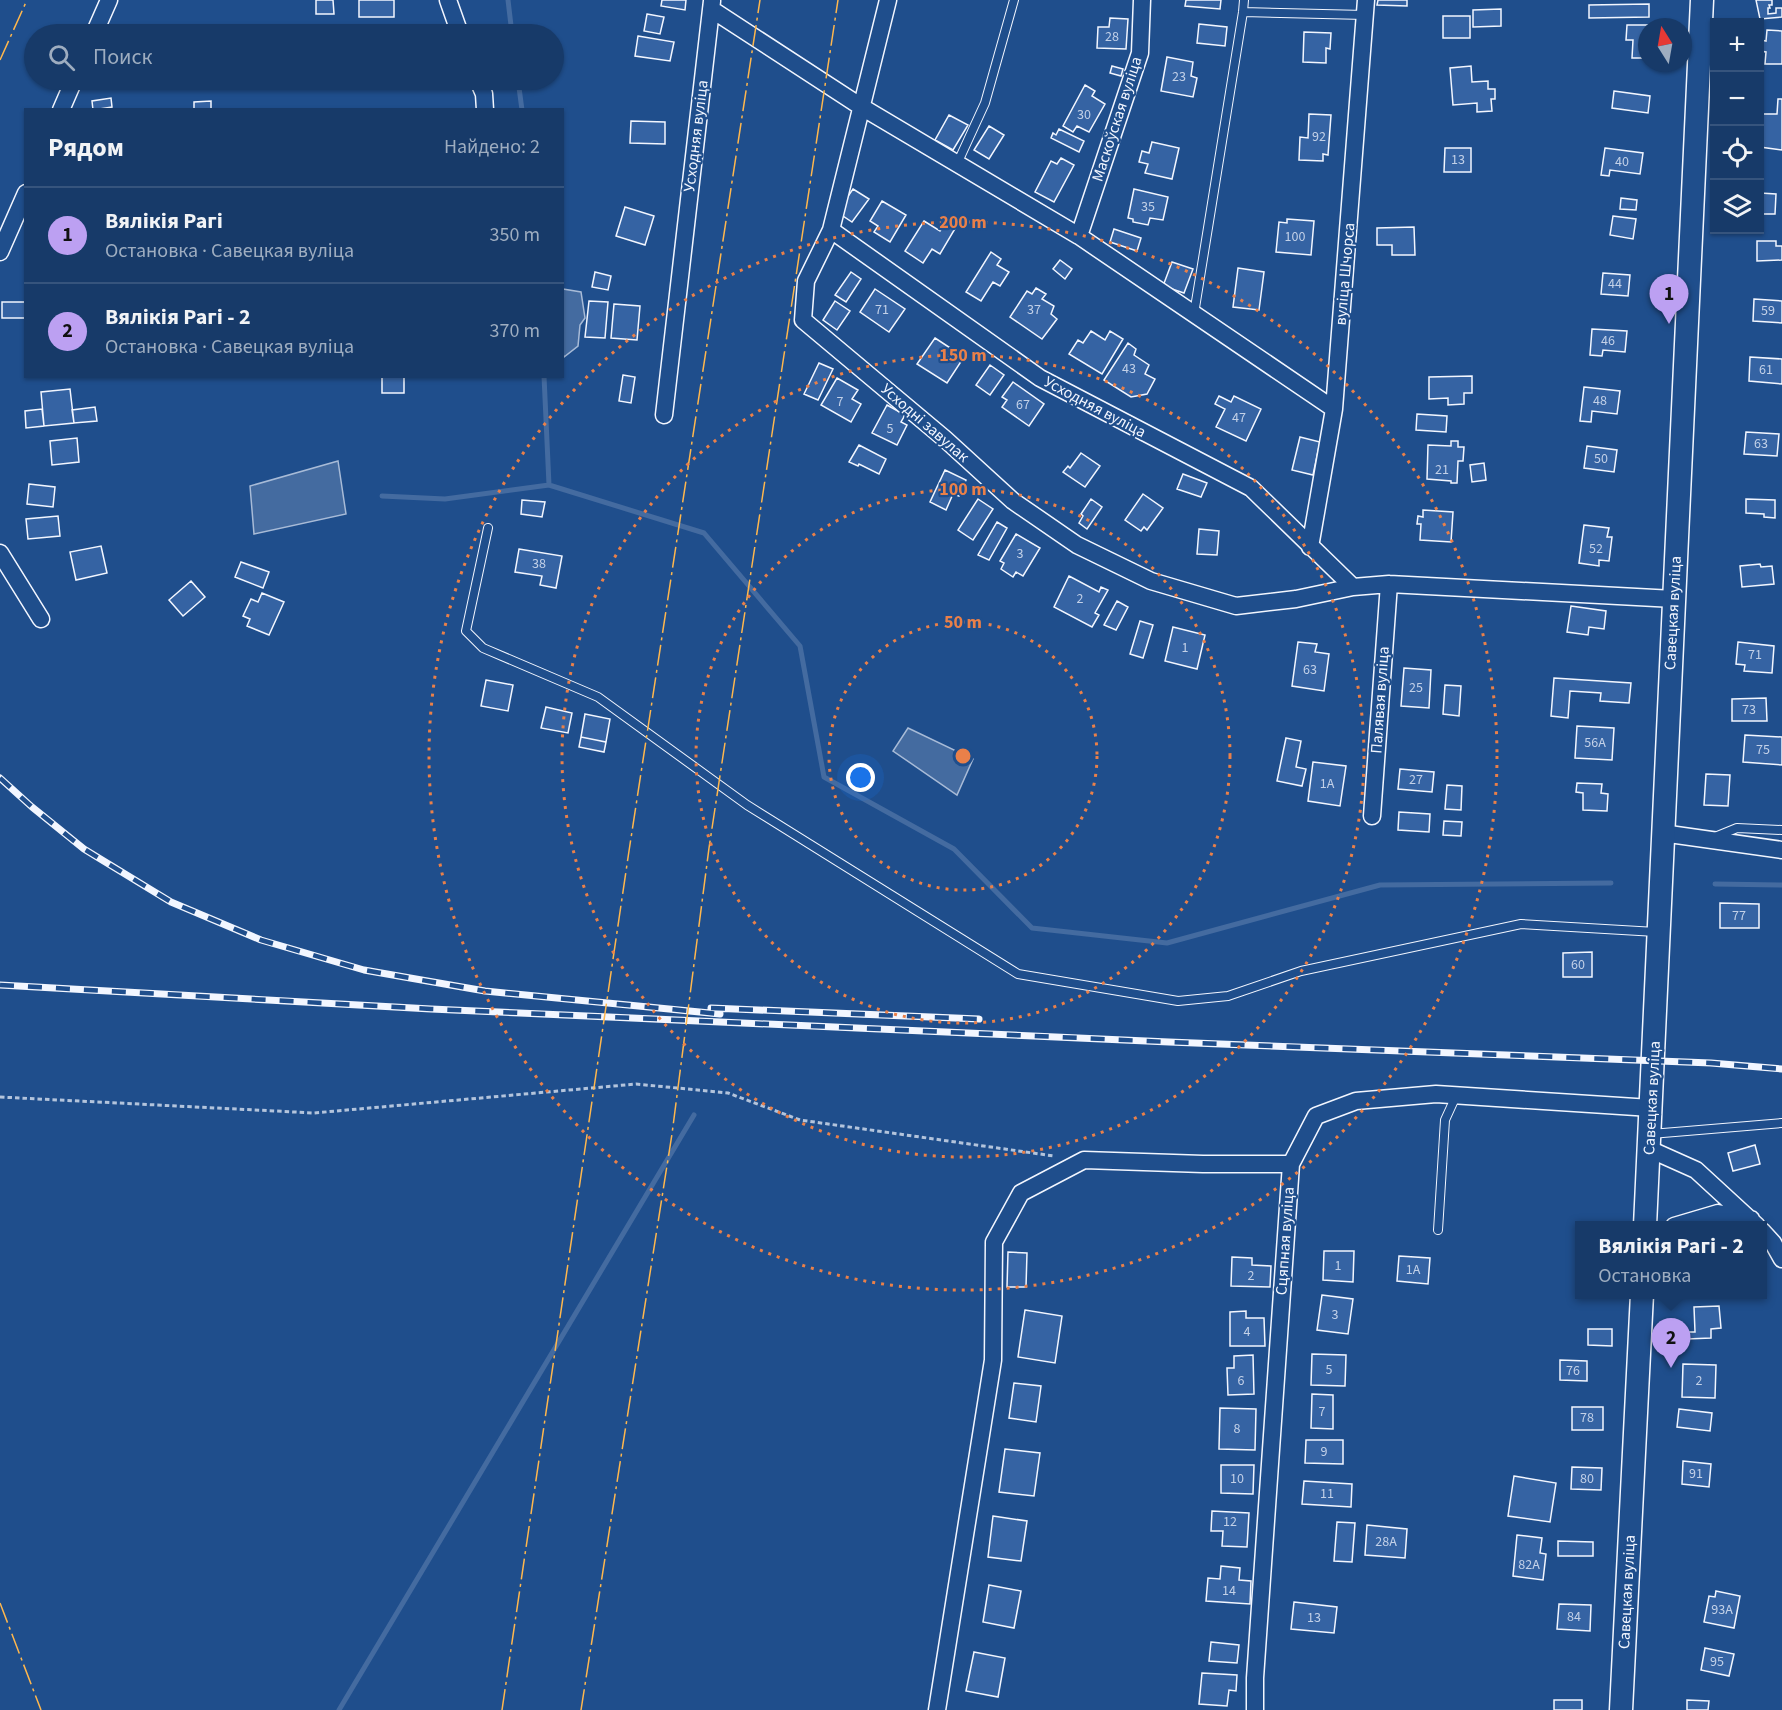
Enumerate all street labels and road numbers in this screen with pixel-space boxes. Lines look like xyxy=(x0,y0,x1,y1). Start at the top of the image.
street label: Маскоўская вуліца xyxy=(1086,54,1148,184)
street label: Усходняя вуліца xyxy=(678,79,714,193)
street label: вуліца Шчорса xyxy=(1330,222,1360,326)
street label: Усходняя вуліца xyxy=(1040,371,1150,443)
street label: Усходні завулак xyxy=(876,378,974,468)
street label: Савецкая вуліца xyxy=(1659,555,1687,671)
street label: Палявая вуліца xyxy=(1365,646,1395,754)
street label: Савецкая вуліца xyxy=(1638,1040,1666,1156)
street label: Сцяпная вуліца xyxy=(1270,1186,1300,1296)
street label: Савецкая вуліца xyxy=(1613,1534,1641,1650)

